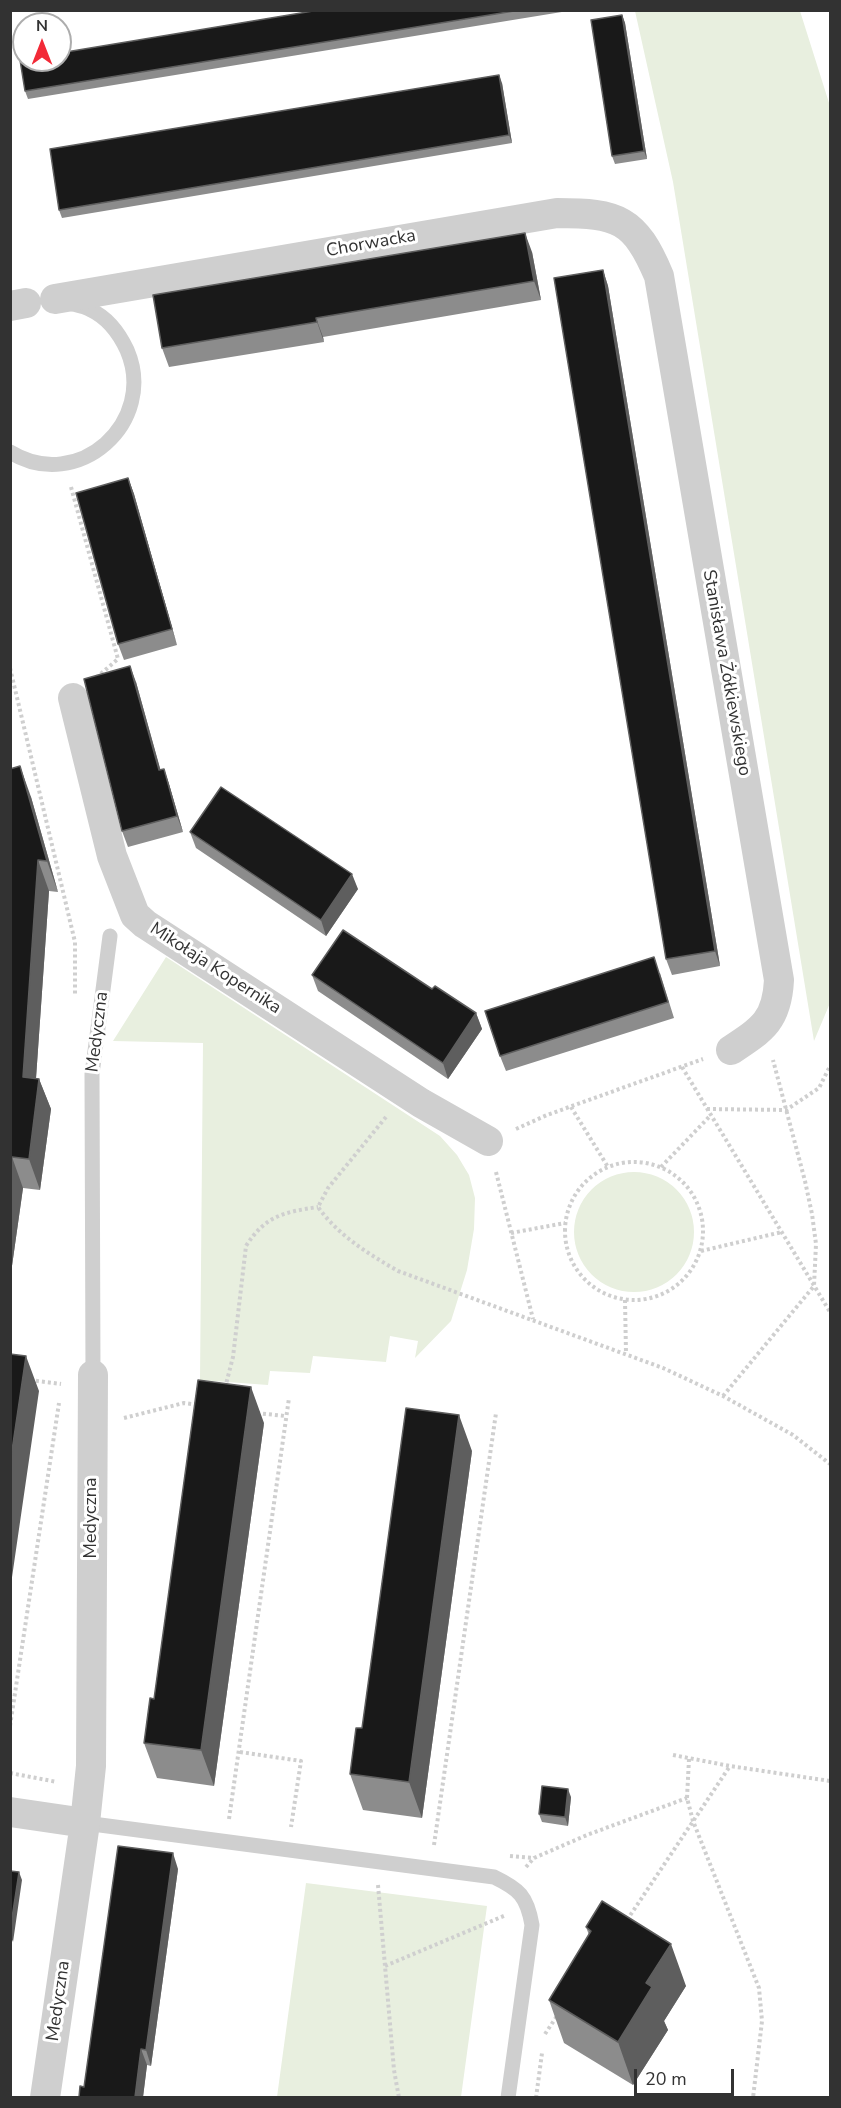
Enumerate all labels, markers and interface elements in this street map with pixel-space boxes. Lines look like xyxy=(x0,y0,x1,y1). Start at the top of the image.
north arrow xyxy=(12,12,72,72)
text: N xyxy=(36,15,48,37)
street label: Chorwacka xyxy=(325,225,417,263)
street label: Stanisława Żółkiewskiego xyxy=(697,568,755,778)
street label: Mikołaja Kopernika xyxy=(145,919,285,1019)
street label: Medyczna xyxy=(82,990,114,1074)
street label: Medyczna xyxy=(81,1477,103,1559)
street label: Medyczna xyxy=(43,1959,75,2043)
scale bar xyxy=(637,2057,738,2095)
text: 20 m xyxy=(645,2067,687,2091)

